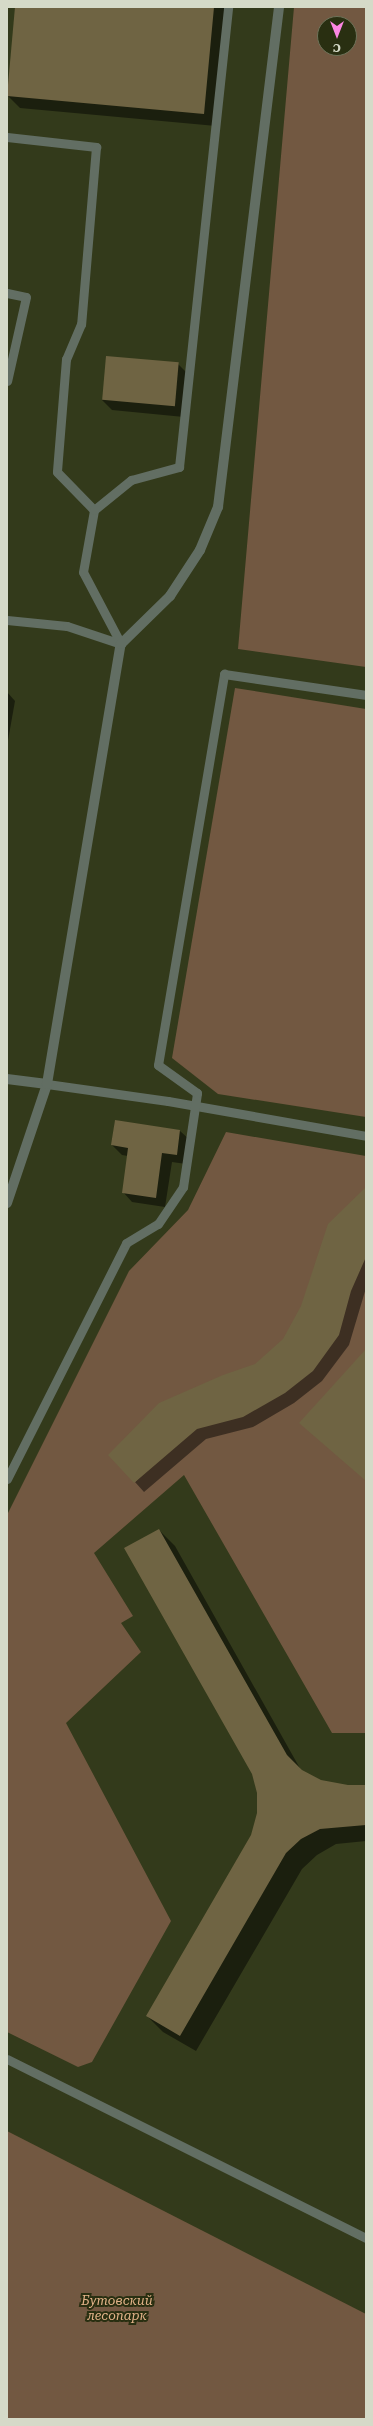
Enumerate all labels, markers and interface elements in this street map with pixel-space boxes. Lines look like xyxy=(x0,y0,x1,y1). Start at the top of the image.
north arrow xyxy=(317,16,357,56)
text: С xyxy=(333,41,341,54)
park label: Бутовский лесопарк xyxy=(81,2294,153,2325)

